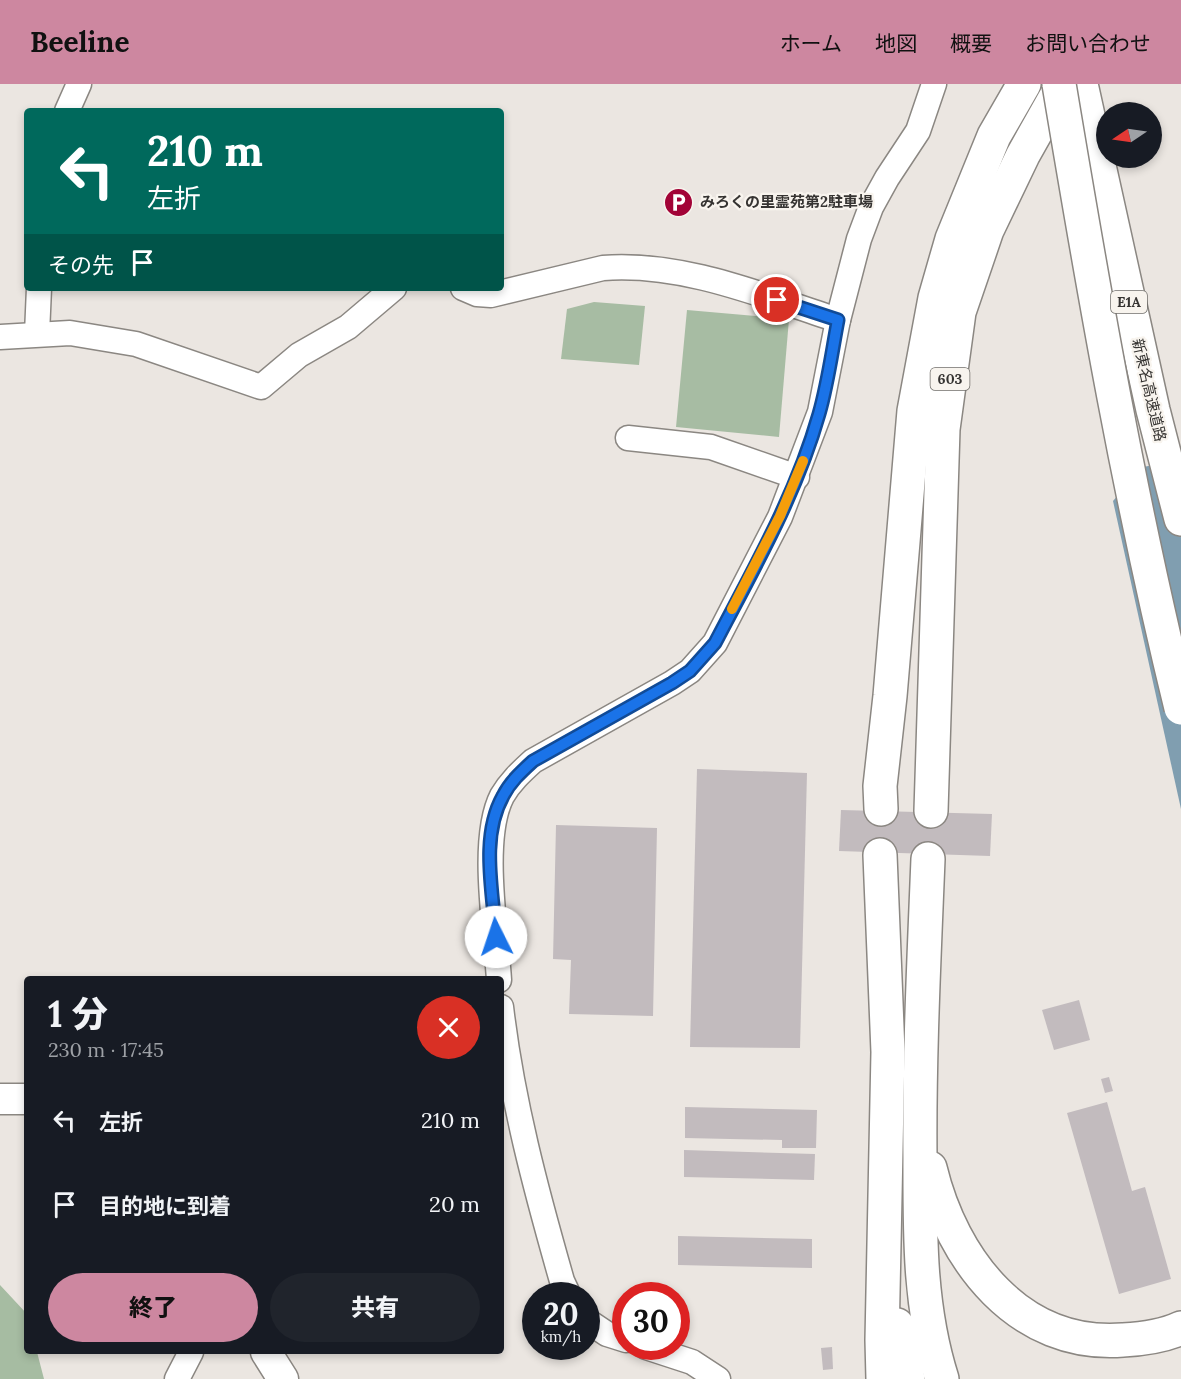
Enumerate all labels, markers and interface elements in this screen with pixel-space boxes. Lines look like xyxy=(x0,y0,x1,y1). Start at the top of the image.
text: Beeline xyxy=(30,24,129,60)
text: ホーム xyxy=(780,30,842,57)
text: 地図 xyxy=(875,30,917,57)
text: 概要 xyxy=(950,30,992,57)
text: お問い合わせ xyxy=(1025,30,1151,57)
north arrow xyxy=(1096,102,1162,168)
map controls xyxy=(1096,102,1162,168)
text: 210 m xyxy=(147,124,263,178)
icon: left xyxy=(48,132,126,210)
text: 左折 xyxy=(147,181,201,215)
parking icon: みろくの里霊苑第2駐車場 xyxy=(663,186,695,218)
place label: みろくの里霊苑第2駐車場 xyxy=(700,192,873,211)
icon: arrive xyxy=(126,246,159,279)
text: その先 xyxy=(48,251,114,279)
pin xyxy=(751,274,802,325)
icon: arrive xyxy=(760,283,793,316)
road number: E1A xyxy=(1111,291,1147,313)
street label: 新東名高速道路 xyxy=(1128,337,1171,443)
road number: 603 xyxy=(930,368,970,390)
position arrow xyxy=(464,905,528,969)
text: 1 分 xyxy=(48,991,108,1037)
button: close xyxy=(417,996,480,1059)
text: 230 m · 17:45 xyxy=(48,1037,164,1062)
icon: left xyxy=(48,1104,81,1137)
text: 210 m xyxy=(421,1106,480,1134)
text: 左折 xyxy=(99,1108,143,1136)
icon: arrive xyxy=(48,1188,81,1221)
text: 20 m xyxy=(429,1190,480,1218)
text: 目的地に到着 xyxy=(99,1192,231,1220)
button: 終了 xyxy=(48,1273,258,1342)
button: 共有 xyxy=(270,1273,480,1342)
speed limit sign: 30 xyxy=(612,1282,690,1360)
text: 20 xyxy=(543,1295,579,1333)
text: km/h xyxy=(541,1327,581,1346)

